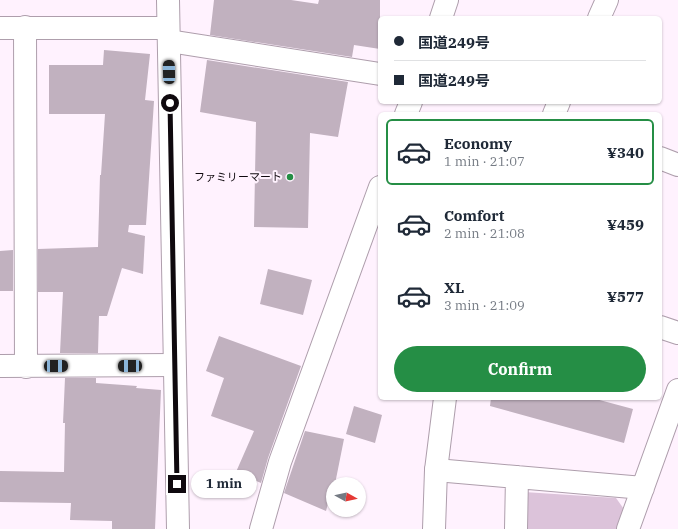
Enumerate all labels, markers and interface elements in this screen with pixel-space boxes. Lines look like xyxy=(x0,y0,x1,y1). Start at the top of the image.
text: 国道249号 xyxy=(418,33,490,52)
car xyxy=(163,60,175,84)
text: 国道249号 xyxy=(418,71,490,90)
route start xyxy=(161,94,179,112)
icon: car xyxy=(396,134,432,170)
text: Economy xyxy=(444,134,512,153)
text: ¥340 xyxy=(607,143,644,162)
text: 1 min · 21:07 xyxy=(444,153,525,170)
place label: ファミリーマート xyxy=(194,170,282,184)
marker: ファミリーマート xyxy=(285,172,295,182)
icon: car xyxy=(396,206,432,242)
text: Comfort xyxy=(444,206,504,225)
text: ¥459 xyxy=(607,215,644,234)
text: 2 min · 21:08 xyxy=(444,225,525,242)
icon: car xyxy=(396,278,432,314)
text: XL xyxy=(444,278,464,297)
text: ¥577 xyxy=(607,287,644,306)
text: 3 min · 21:09 xyxy=(444,297,525,314)
button: Confirm xyxy=(394,346,646,392)
car xyxy=(44,360,68,372)
car xyxy=(118,360,142,372)
callout: 1 min xyxy=(191,470,257,498)
route end xyxy=(168,475,186,493)
text: 1 min xyxy=(206,475,242,492)
north arrow xyxy=(326,477,366,517)
map controls xyxy=(326,477,366,517)

